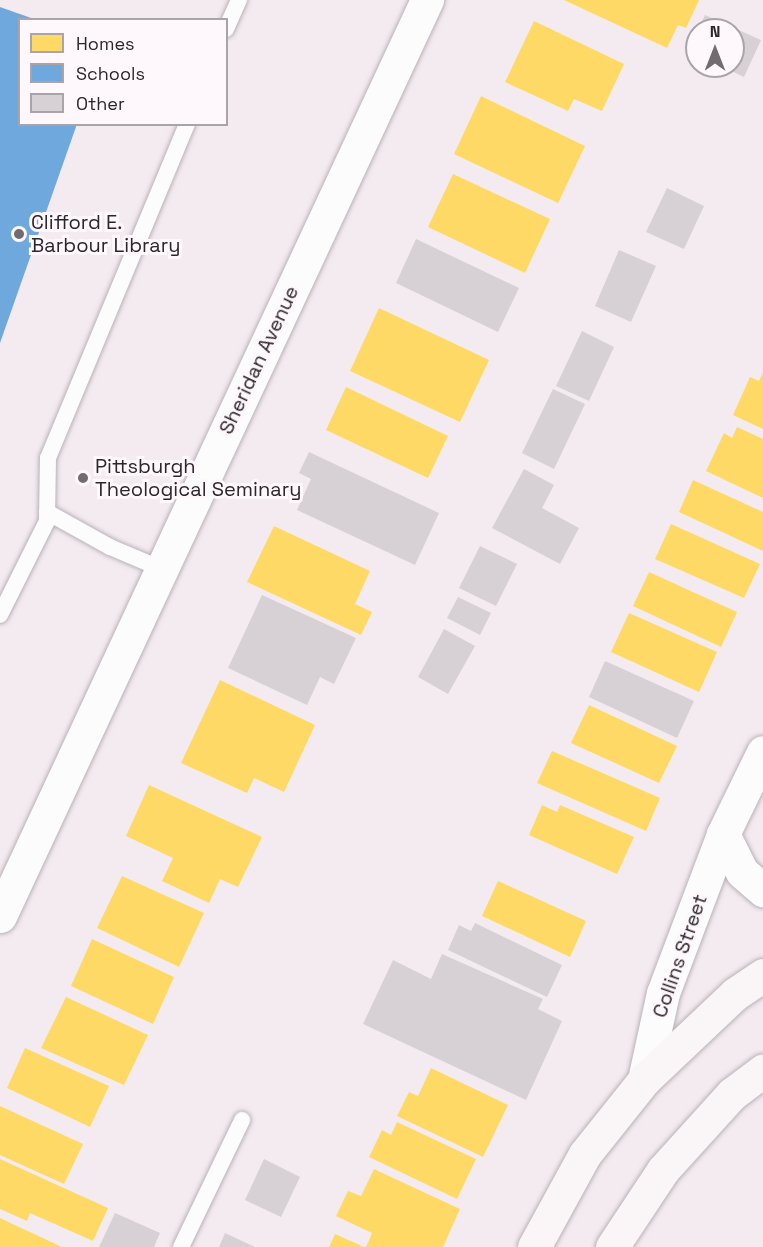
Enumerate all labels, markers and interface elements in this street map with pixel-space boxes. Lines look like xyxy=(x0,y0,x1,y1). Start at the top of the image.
legend xyxy=(18,18,228,126)
north arrow xyxy=(685,18,745,78)
text: N xyxy=(710,21,720,42)
text: Homes xyxy=(76,32,135,55)
text: Schools xyxy=(76,62,145,85)
text: Other xyxy=(76,92,125,115)
place label: Clifford E. Barbour Library xyxy=(31,210,181,257)
marker: Clifford E. Barbour Library xyxy=(12,227,26,241)
street label: Sheridan Avenue xyxy=(214,282,304,438)
place label: Pittsburgh Theological Seminary xyxy=(95,454,301,501)
marker: Pittsburgh Theological Seminary xyxy=(76,471,90,485)
street label: Collins Street xyxy=(648,891,712,1021)

